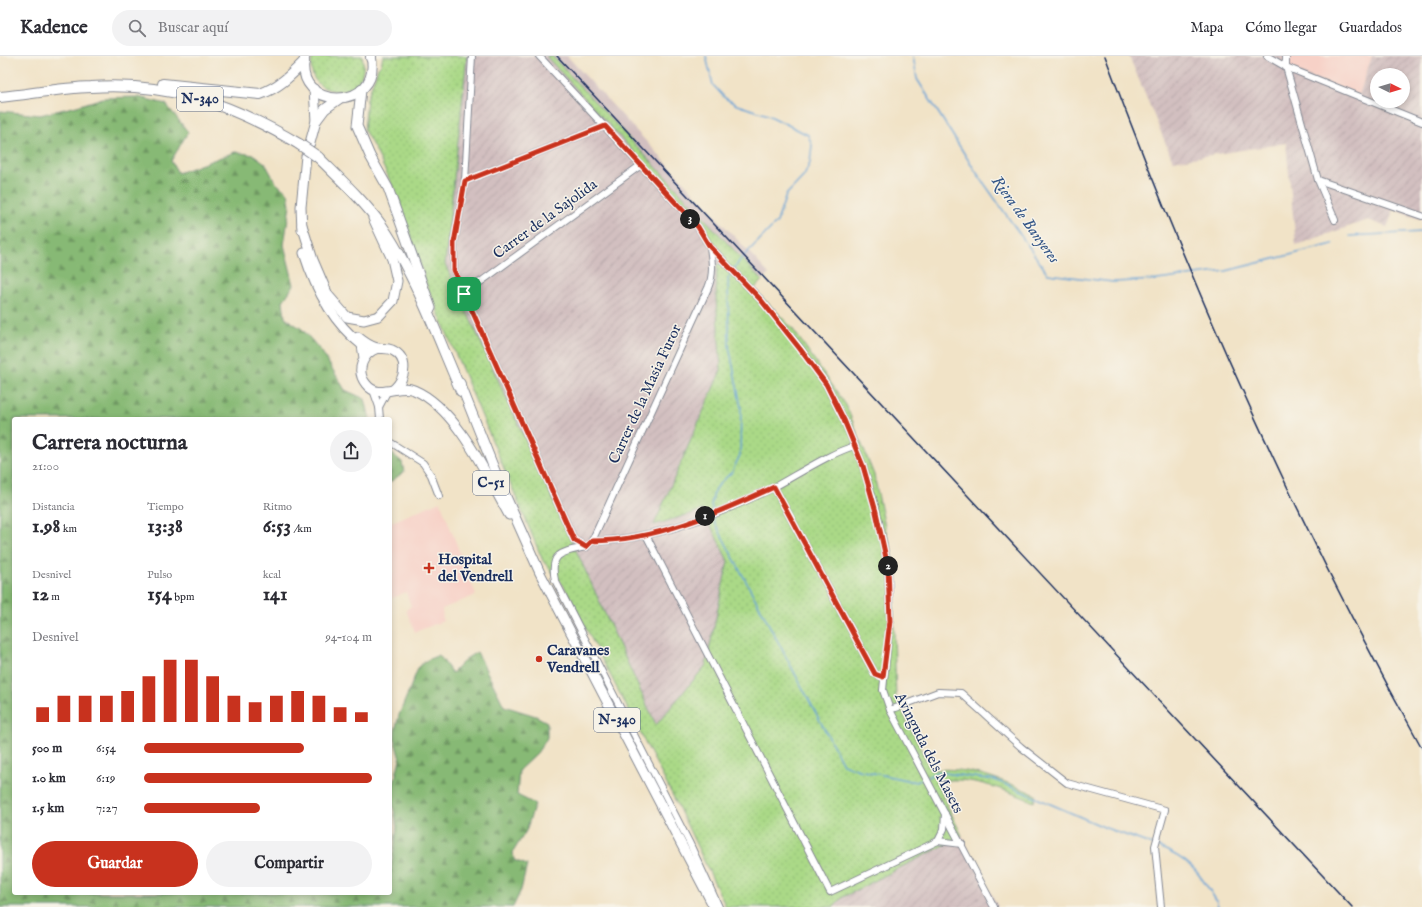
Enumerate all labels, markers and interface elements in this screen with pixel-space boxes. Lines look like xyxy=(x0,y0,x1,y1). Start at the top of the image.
search box xyxy=(112,10,392,46)
text: Kadence xyxy=(20,16,88,40)
icon: search xyxy=(126,17,148,39)
text: Buscar aquí xyxy=(158,18,228,37)
text: Mapa xyxy=(1190,19,1223,37)
text: Cómo llegar xyxy=(1245,19,1317,37)
text: Guardados xyxy=(1339,19,1402,37)
north arrow xyxy=(1370,68,1410,108)
map controls xyxy=(1370,68,1410,108)
road number: N-340 xyxy=(177,87,223,111)
water label: Riera de Banyeres xyxy=(987,172,1064,268)
street label: Carrer de la Sajolida xyxy=(489,175,601,263)
pin: 3 xyxy=(680,209,700,229)
text: 3 xyxy=(688,212,692,226)
pin xyxy=(447,277,481,311)
icon: arrive xyxy=(453,283,475,305)
street label: Carrer de la Masia Furor xyxy=(604,321,686,467)
text: Carrera nocturna xyxy=(32,429,187,457)
button: share xyxy=(330,430,372,472)
text: 21:00 xyxy=(32,458,59,475)
road number: C-51 xyxy=(473,471,509,495)
text: Distancia xyxy=(32,500,74,514)
text: Tiempo xyxy=(147,500,184,514)
text: Ritmo xyxy=(263,500,292,514)
pin: 1 xyxy=(695,506,715,526)
text: 1 xyxy=(703,509,707,523)
text: 1.98 xyxy=(32,514,60,539)
text: 13:38 xyxy=(147,514,183,539)
text: 6:53 xyxy=(263,514,291,539)
text: km xyxy=(60,522,77,536)
text: /km xyxy=(291,522,312,536)
place label: Hospital del Vendrell xyxy=(438,550,514,586)
pin: 2 xyxy=(878,556,898,576)
text: 2 xyxy=(885,559,891,573)
marker: Hospital del Vendrell xyxy=(423,562,435,574)
text: Desnivel xyxy=(32,568,71,582)
text: Pulso xyxy=(147,568,172,582)
text: kcal xyxy=(263,568,281,582)
text: 12 xyxy=(32,582,49,607)
text: 154 xyxy=(147,582,172,607)
text: 141 xyxy=(263,582,287,607)
text: m xyxy=(49,590,60,604)
text: bpm xyxy=(172,590,194,604)
text: Desnivel xyxy=(32,629,79,646)
text: 94–104 m xyxy=(325,629,372,646)
place label: Caravanes Vendrell xyxy=(546,641,610,677)
marker: Caravanes Vendrell xyxy=(534,654,544,664)
street label: Avinguda dels Masets xyxy=(890,689,968,817)
road number: N-340 xyxy=(594,708,640,732)
text: 500 m xyxy=(32,740,62,757)
text: 6:54 xyxy=(96,740,116,757)
text: 1.0 km xyxy=(32,770,66,787)
text: 6:19 xyxy=(96,770,115,787)
text: 1.5 km xyxy=(32,800,64,817)
text: 7:27 xyxy=(96,800,118,817)
button: Guardar xyxy=(32,841,198,887)
button: Compartir xyxy=(206,841,372,887)

